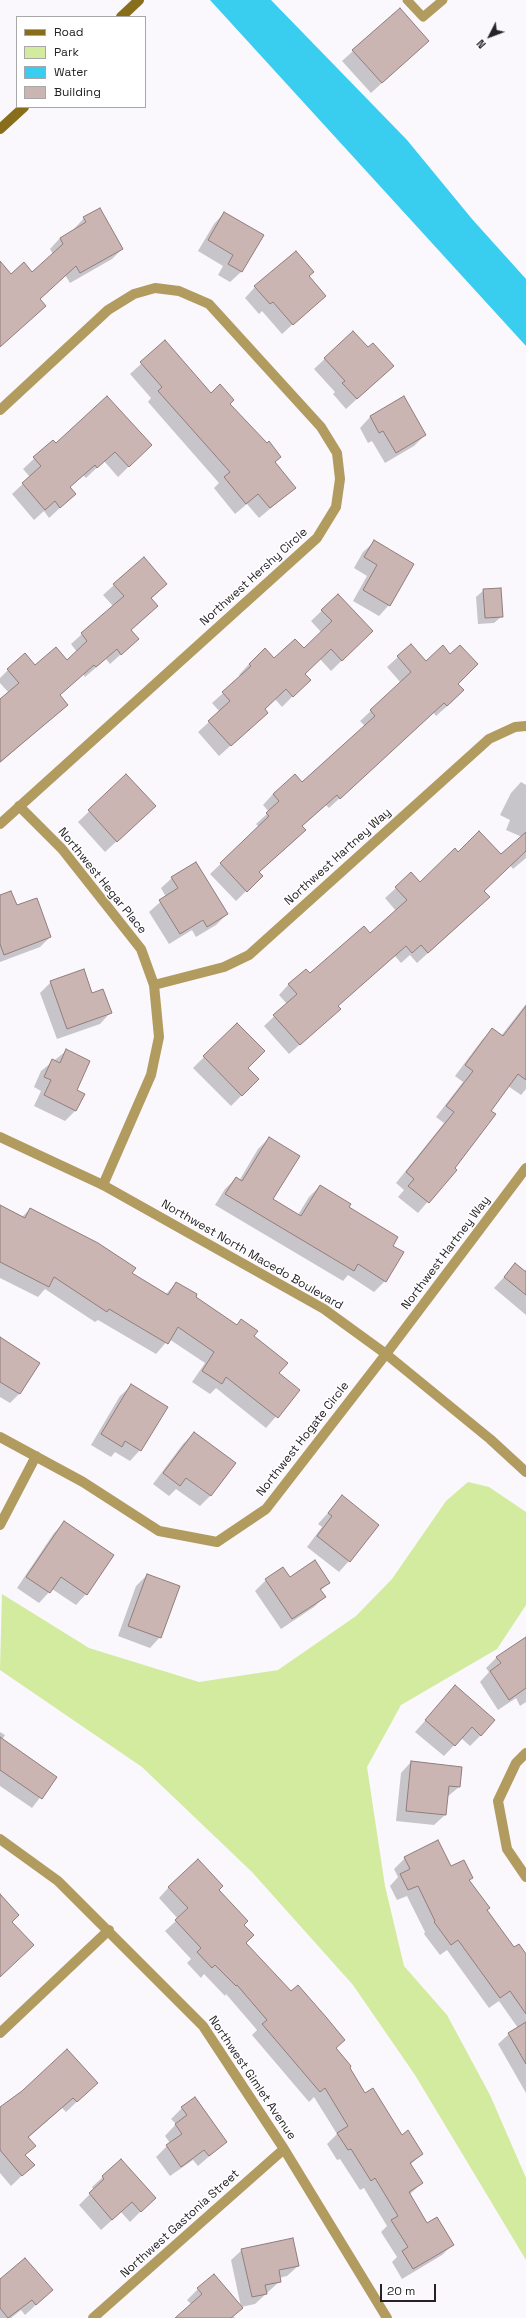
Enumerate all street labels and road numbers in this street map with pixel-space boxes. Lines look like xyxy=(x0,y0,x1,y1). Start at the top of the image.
street label: Northwest Hershy Circle xyxy=(197,525,311,629)
street label: Northwest Hartney Way xyxy=(282,805,394,909)
street label: Northwest Hegar Place xyxy=(55,825,149,937)
street label: Northwest Hartney Way xyxy=(399,1193,493,1313)
street label: Northwest North Macedo Boulevard xyxy=(159,1197,345,1313)
street label: Northwest Hogate Circle xyxy=(254,1379,352,1499)
street label: Northwest Gimlet Avenue xyxy=(205,2013,299,2143)
street label: Northwest Gastonia Street xyxy=(118,2167,242,2281)

